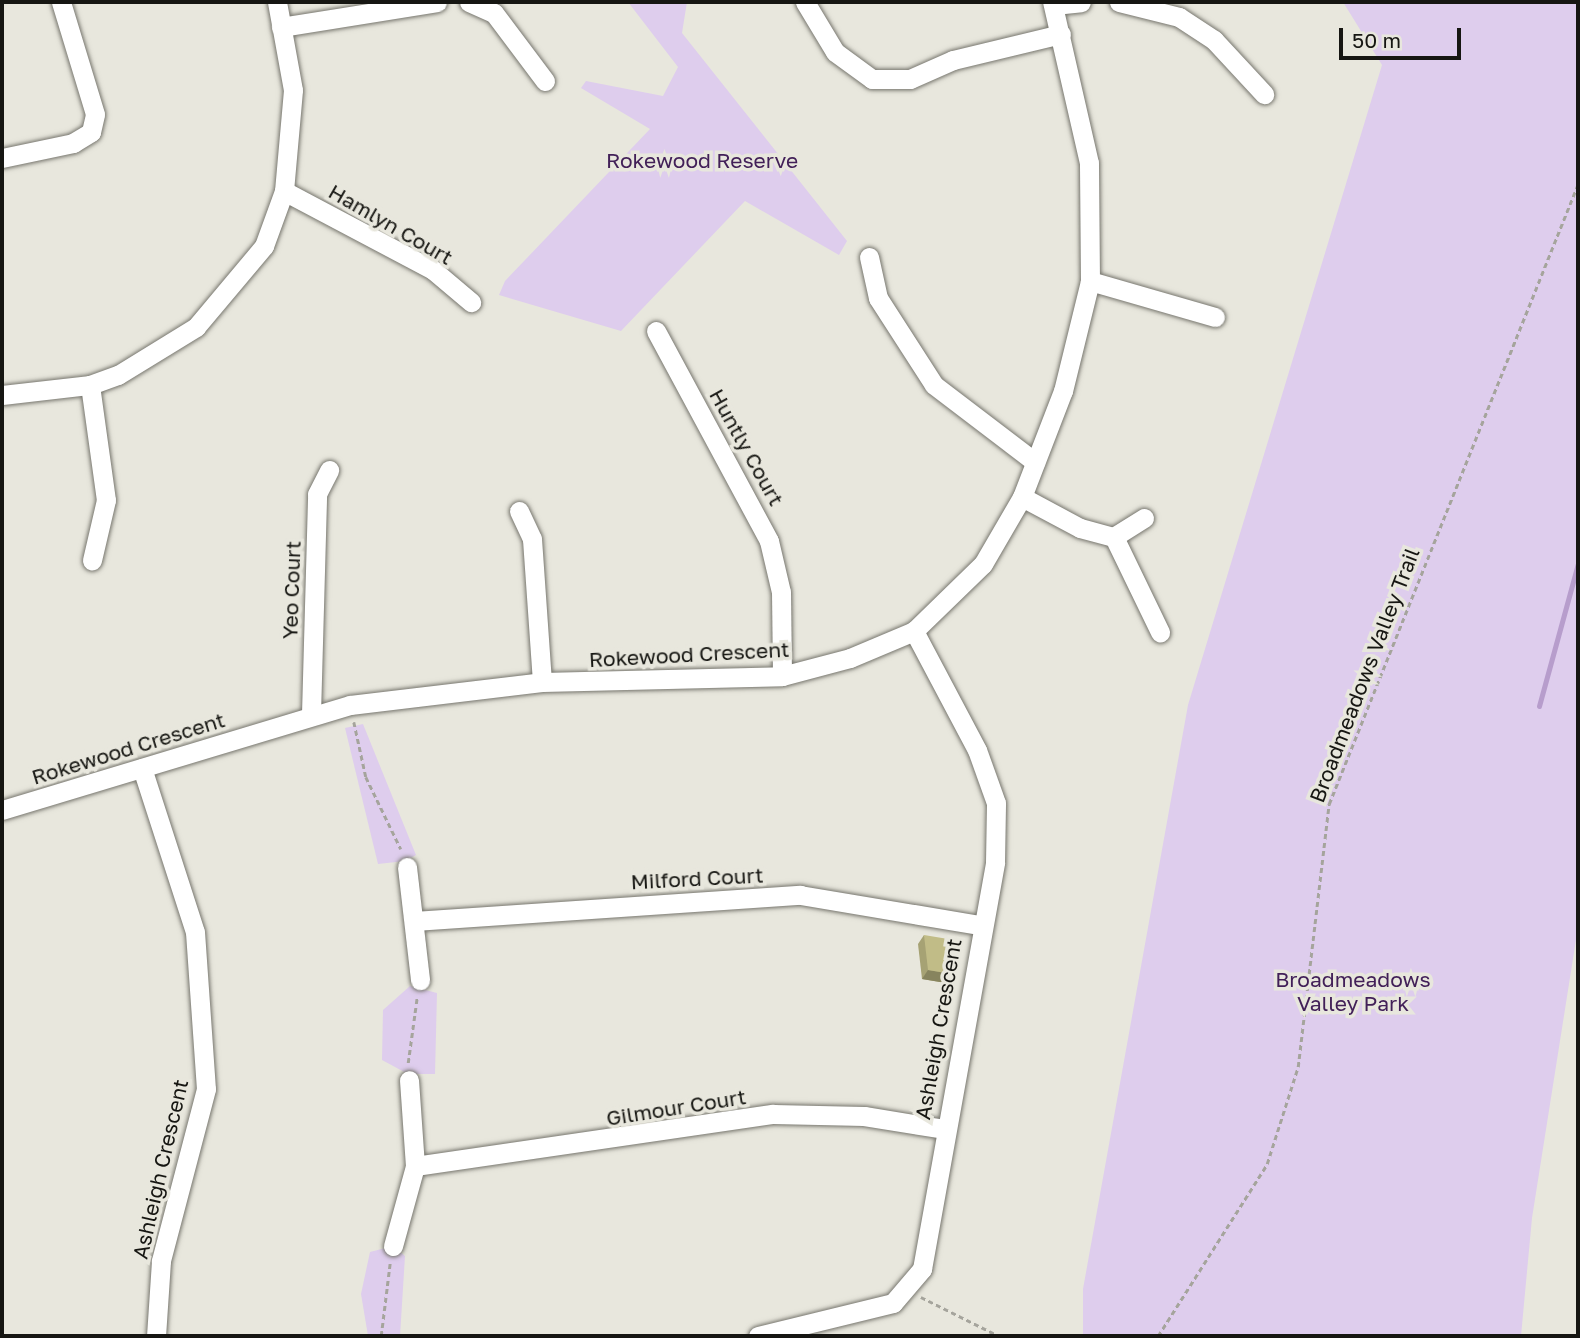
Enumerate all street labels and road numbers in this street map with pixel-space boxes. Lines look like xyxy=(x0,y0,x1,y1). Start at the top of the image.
street label: Hamlyn Court xyxy=(324,178,458,270)
street label: Huntly Court xyxy=(705,384,789,510)
street label: Yeo Court xyxy=(277,540,305,640)
street label: Broadmeadows Valley Trail xyxy=(1304,544,1424,806)
street label: Rokewood Crescent xyxy=(588,636,790,672)
street label: Rokewood Crescent xyxy=(28,707,228,789)
street label: Milford Court xyxy=(630,862,764,894)
street label: Ashleigh Crescent xyxy=(910,936,966,1122)
street label: Ashleigh Crescent xyxy=(127,1077,193,1261)
street label: Gilmour Court xyxy=(604,1084,748,1130)

